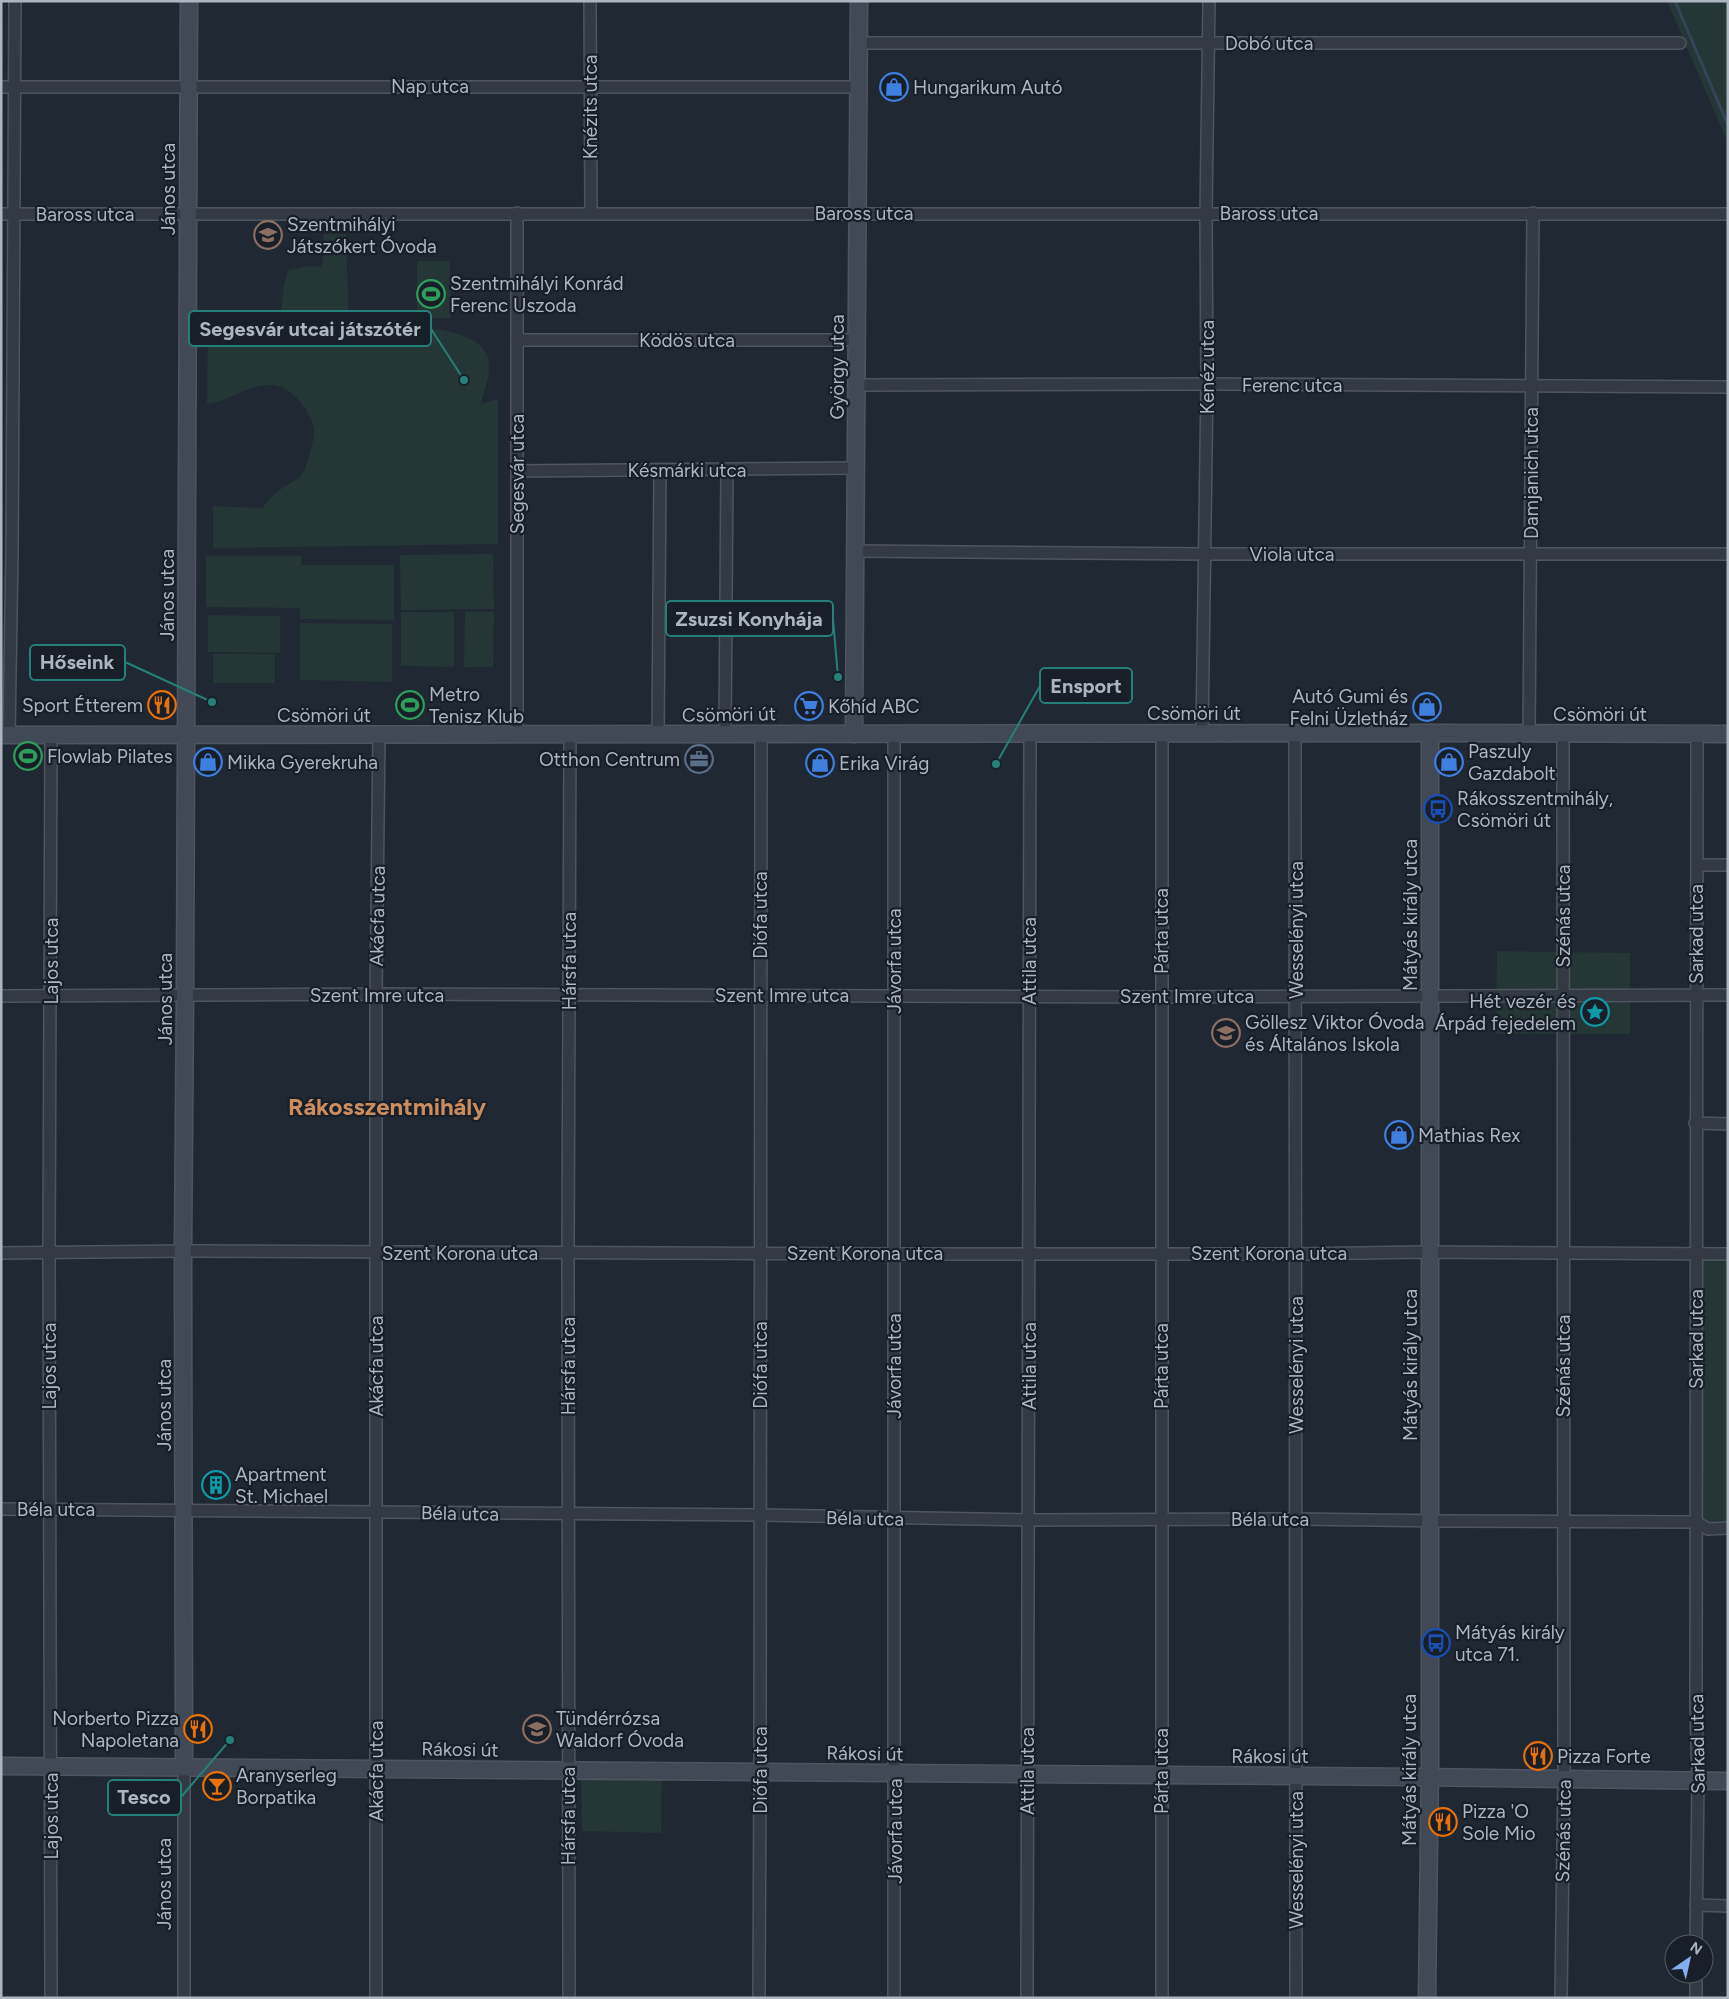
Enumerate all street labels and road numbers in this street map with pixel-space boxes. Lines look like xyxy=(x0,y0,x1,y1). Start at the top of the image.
street label: Dobó utca xyxy=(1225,32,1313,55)
street label: Knézits utca xyxy=(579,55,602,159)
street label: Nap utca xyxy=(391,75,469,98)
street label: János utca xyxy=(157,143,180,235)
street label: Baross utca xyxy=(815,202,913,225)
street label: Baross utca xyxy=(1220,202,1318,225)
street label: Baross utca xyxy=(36,203,134,226)
street label: György utca xyxy=(826,314,849,420)
street label: Kenéz utca xyxy=(1196,320,1219,414)
street label: Ködös utca xyxy=(639,329,735,352)
street label: Ferenc utca xyxy=(1242,374,1342,397)
street label: Damjanich utca xyxy=(1520,407,1543,539)
street label: Segesvár utca xyxy=(506,414,529,534)
street label: Késmárki utca xyxy=(628,459,746,482)
street label: Viola utca xyxy=(1250,543,1334,566)
street label: János utca xyxy=(156,549,179,641)
street label: Csömöri út xyxy=(682,702,776,727)
street label: Csömöri út xyxy=(1147,702,1241,725)
street label: Csömöri út xyxy=(1553,703,1647,726)
street label: Csömöri út xyxy=(277,704,371,727)
street label: Mátyás király utca xyxy=(1399,839,1422,991)
street label: Wesselényi utca xyxy=(1285,861,1308,999)
street label: Akácfa utca xyxy=(365,865,390,967)
street label: Szénás utca xyxy=(1552,865,1575,967)
street label: Diófa utca xyxy=(749,871,772,959)
street label: Sarkad utca xyxy=(1685,884,1708,984)
street label: Párta utca xyxy=(1150,888,1173,974)
street label: Jávorfa utca xyxy=(883,908,906,1014)
street label: Hársfa utca xyxy=(558,912,581,1010)
street label: Attila utca xyxy=(1018,917,1041,1005)
street label: Lajos utca xyxy=(40,918,63,1004)
street label: János utca xyxy=(154,953,177,1045)
street label: Szent Imre utca xyxy=(310,984,444,1007)
street label: Szent Imre utca xyxy=(715,984,849,1007)
street label: Szent Imre utca xyxy=(1120,985,1254,1008)
street label: Szent Korona utca xyxy=(382,1242,538,1265)
street label: Szent Korona utca xyxy=(787,1242,943,1265)
street label: Szent Korona utca xyxy=(1191,1242,1347,1265)
street label: Mátyás király utca xyxy=(1399,1289,1422,1441)
street label: Sarkad utca xyxy=(1685,1289,1708,1389)
street label: Wesselényi utca xyxy=(1285,1296,1308,1434)
street label: Jávorfa utca xyxy=(883,1313,906,1419)
street label: Szénás utca xyxy=(1552,1315,1575,1417)
street label: Akácfa utca xyxy=(365,1316,388,1416)
street label: Hársfa utca xyxy=(557,1317,580,1415)
street label: Diófa utca xyxy=(749,1321,772,1409)
street label: Attila utca xyxy=(1018,1322,1041,1410)
street label: Lajos utca xyxy=(38,1323,61,1409)
street label: Párta utca xyxy=(1150,1323,1173,1409)
street label: János utca xyxy=(153,1359,176,1451)
street label: Béla utca xyxy=(17,1498,95,1521)
street label: Béla utca xyxy=(421,1501,499,1526)
street label: Béla utca xyxy=(826,1506,904,1531)
street label: Béla utca xyxy=(1231,1508,1309,1531)
street label: Mátyás király utca xyxy=(1398,1694,1421,1846)
street label: Sarkad utca xyxy=(1685,1694,1710,1794)
street label: Akácfa utca xyxy=(365,1721,388,1821)
street label: Diófa utca xyxy=(749,1726,772,1814)
street label: Attila utca xyxy=(1016,1727,1039,1815)
street label: Párta utca xyxy=(1150,1728,1173,1814)
street label: Rákosi út xyxy=(421,1737,499,1762)
street label: Rákosi út xyxy=(826,1741,904,1766)
street label: Rákosi út xyxy=(1231,1745,1309,1768)
street label: Hársfa utca xyxy=(557,1767,580,1865)
street label: Lajos utca xyxy=(40,1773,63,1859)
street label: Jávorfa utca xyxy=(884,1778,907,1884)
street label: Szénás utca xyxy=(1551,1779,1576,1883)
street label: Wesselényi utca xyxy=(1285,1791,1308,1929)
street label: János utca xyxy=(153,1838,176,1930)

